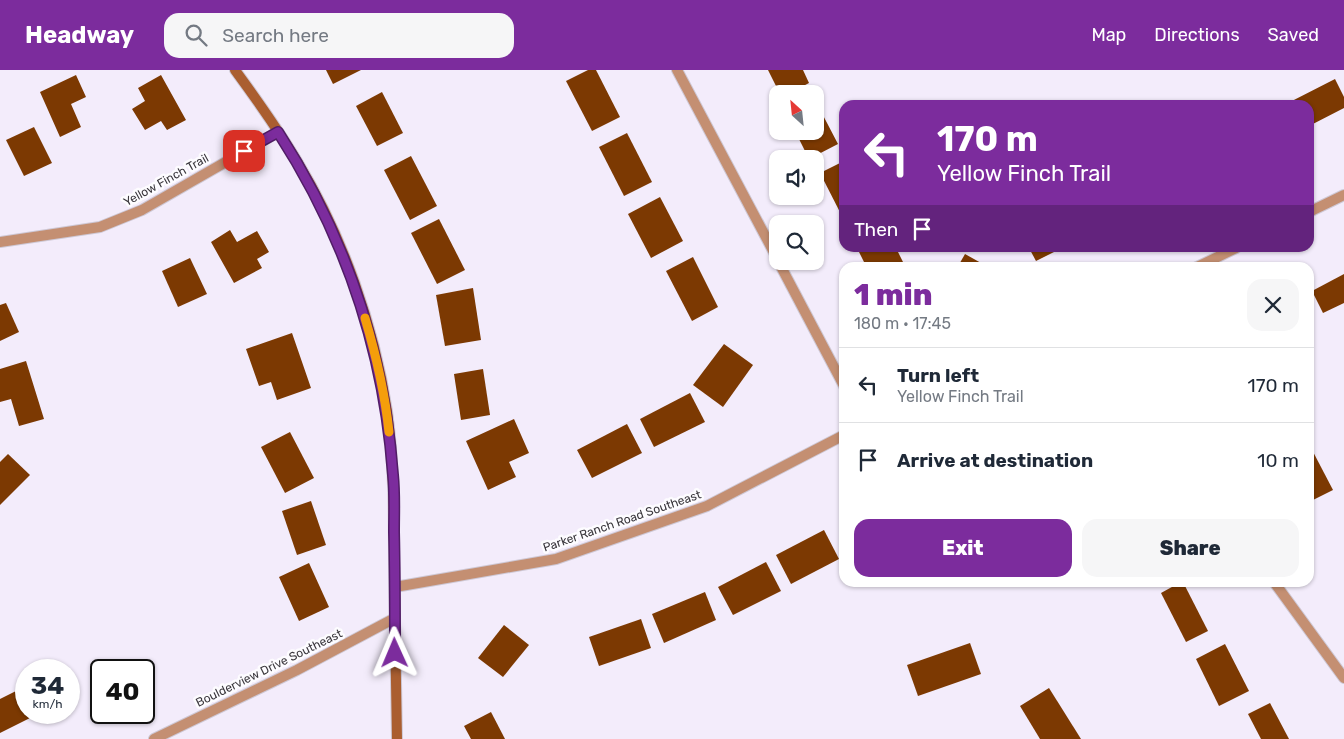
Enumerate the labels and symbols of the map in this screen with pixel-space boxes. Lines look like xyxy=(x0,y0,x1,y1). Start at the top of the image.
north arrow xyxy=(769,85,824,140)
pin xyxy=(223,130,265,172)
street label: Yellow Finch Trail xyxy=(121,151,211,209)
street label: Parker Ranch Road Southeast xyxy=(541,487,703,555)
street label: Boulderview Drive Southeast xyxy=(193,626,345,710)
position arrow xyxy=(368,626,420,678)
speed limit sign: 40 xyxy=(90,659,155,724)

